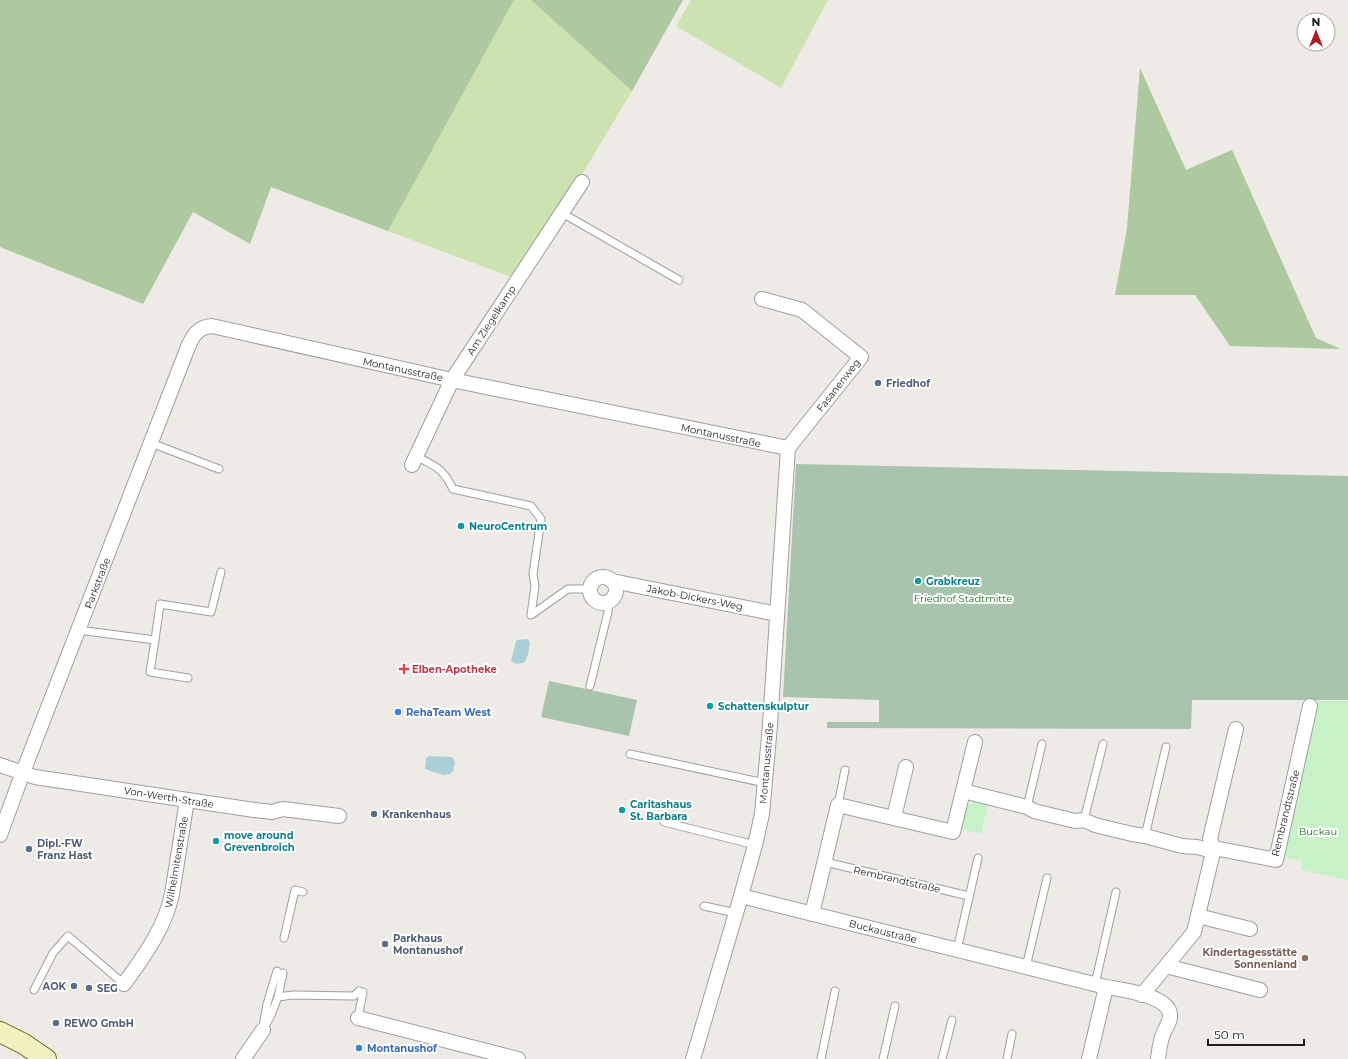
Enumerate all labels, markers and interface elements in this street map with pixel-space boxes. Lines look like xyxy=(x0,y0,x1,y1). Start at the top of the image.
north arrow xyxy=(1296,12,1336,52)
text: N xyxy=(1312,15,1320,29)
street label: Am Ziegelkamp xyxy=(464,283,519,358)
street label: Montanusstraße xyxy=(362,355,444,384)
street label: Fasanenweg xyxy=(814,356,863,414)
place label: Friedhof xyxy=(886,377,931,390)
marker: Friedhof xyxy=(873,378,883,388)
street label: Montanusstraße xyxy=(680,421,762,450)
place label: NeuroCentrum xyxy=(469,520,547,533)
marker: NeuroCentrum xyxy=(456,521,466,531)
street label: Parkstraße xyxy=(82,556,113,611)
place label: Grabkreuz xyxy=(926,575,981,588)
marker: Grabkreuz xyxy=(913,576,923,586)
street label: Jakob-Dickers-Weg xyxy=(645,582,744,613)
park label: Friedhof Stadtmitte xyxy=(914,592,1012,605)
place label: Elben-Apotheke xyxy=(412,663,497,676)
marker: Elben-Apotheke xyxy=(399,664,409,674)
place label: Schattenskulptur xyxy=(718,700,810,713)
marker: Schattenskulptur xyxy=(705,701,715,711)
place label: RehaTeam West xyxy=(406,706,492,719)
marker: RehaTeam West xyxy=(393,707,403,717)
street label: Montanusstraße xyxy=(756,722,777,804)
street label: Rembrandtstraße xyxy=(1268,768,1303,858)
street label: Von-Werth-Straße xyxy=(123,784,215,811)
place label: Caritashaus St. Barbara xyxy=(630,798,692,823)
marker: Caritashaus St. Barbara xyxy=(617,805,627,815)
place label: Krankenhaus xyxy=(382,808,452,821)
marker: Krankenhaus xyxy=(369,809,379,819)
street label: Wilhelmitenstraße xyxy=(162,815,191,909)
park label: Buckau xyxy=(1299,825,1337,838)
place label: move around Grevenbroich xyxy=(224,829,295,854)
marker: move around Grevenbroich xyxy=(211,836,221,846)
place label: Dipl.-FW Franz Hast xyxy=(37,837,93,862)
marker: Dipl.-FW Franz Hast xyxy=(24,844,34,854)
street label: Rembrandtstraße xyxy=(852,863,942,896)
street label: Buckaustraße xyxy=(848,917,918,946)
place label: Parkhaus Montanushof xyxy=(393,932,464,957)
marker: Parkhaus Montanushof xyxy=(380,939,390,949)
place label: Kindertagesstätte Sonnenland xyxy=(1203,946,1297,971)
marker: Kindertagesstätte Sonnenland xyxy=(1300,953,1310,963)
place label: AOK xyxy=(42,980,67,993)
marker: AOK xyxy=(69,981,79,991)
place label: SEG xyxy=(97,982,118,995)
marker: SEG xyxy=(84,983,94,993)
place label: REWO GmbH xyxy=(64,1017,134,1030)
marker: REWO GmbH xyxy=(51,1018,61,1028)
scale bar xyxy=(1208,1021,1304,1047)
text: 50 m xyxy=(1214,1027,1245,1042)
place label: Montanushof xyxy=(367,1042,438,1055)
marker: Montanushof xyxy=(354,1043,364,1053)

